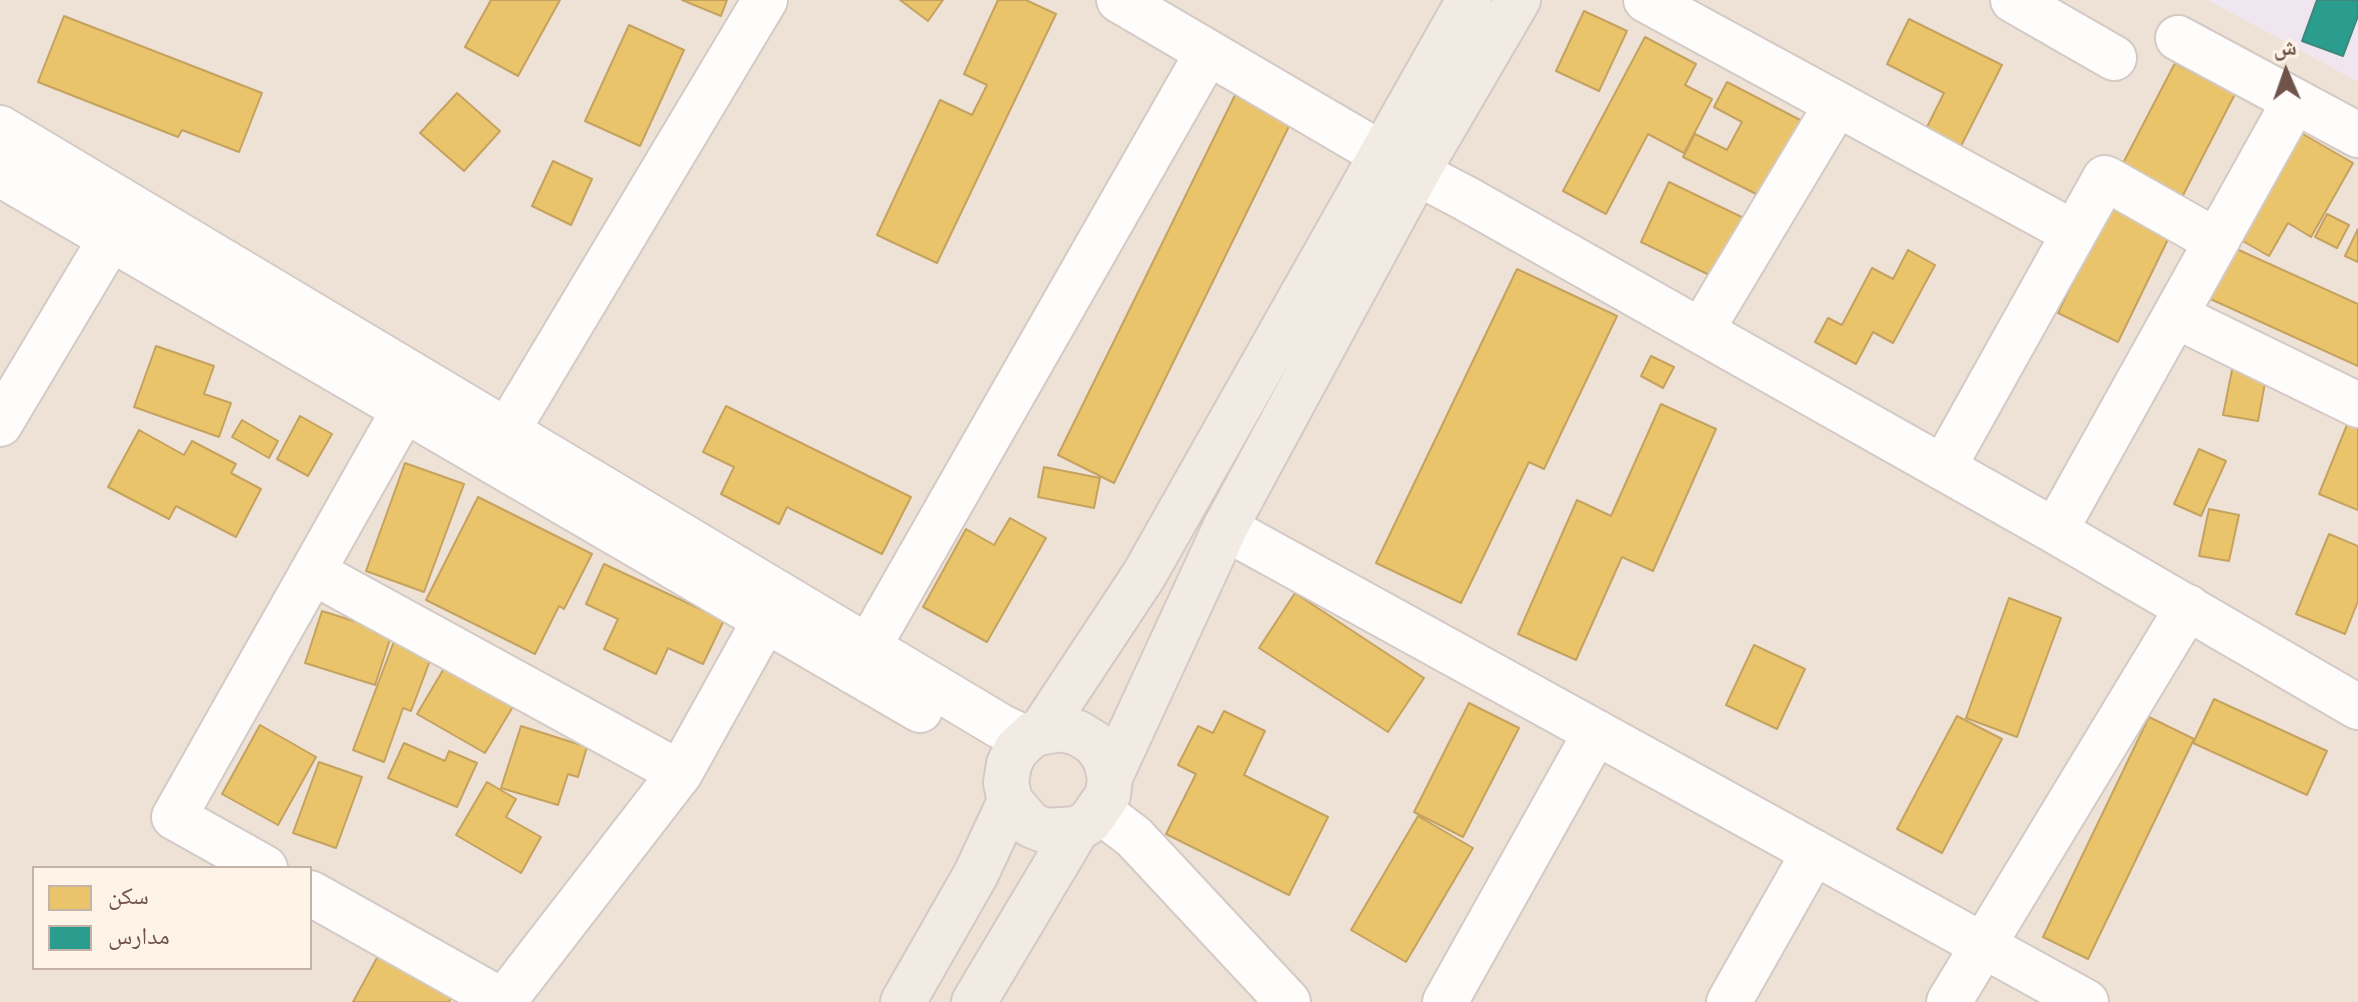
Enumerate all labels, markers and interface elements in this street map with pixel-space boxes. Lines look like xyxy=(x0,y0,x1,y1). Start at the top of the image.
north arrow xyxy=(2246,32,2326,112)
text: ش xyxy=(2273,34,2297,61)
legend xyxy=(32,866,312,970)
text: سكن xyxy=(108,881,149,910)
text: مدارس xyxy=(108,921,170,950)

